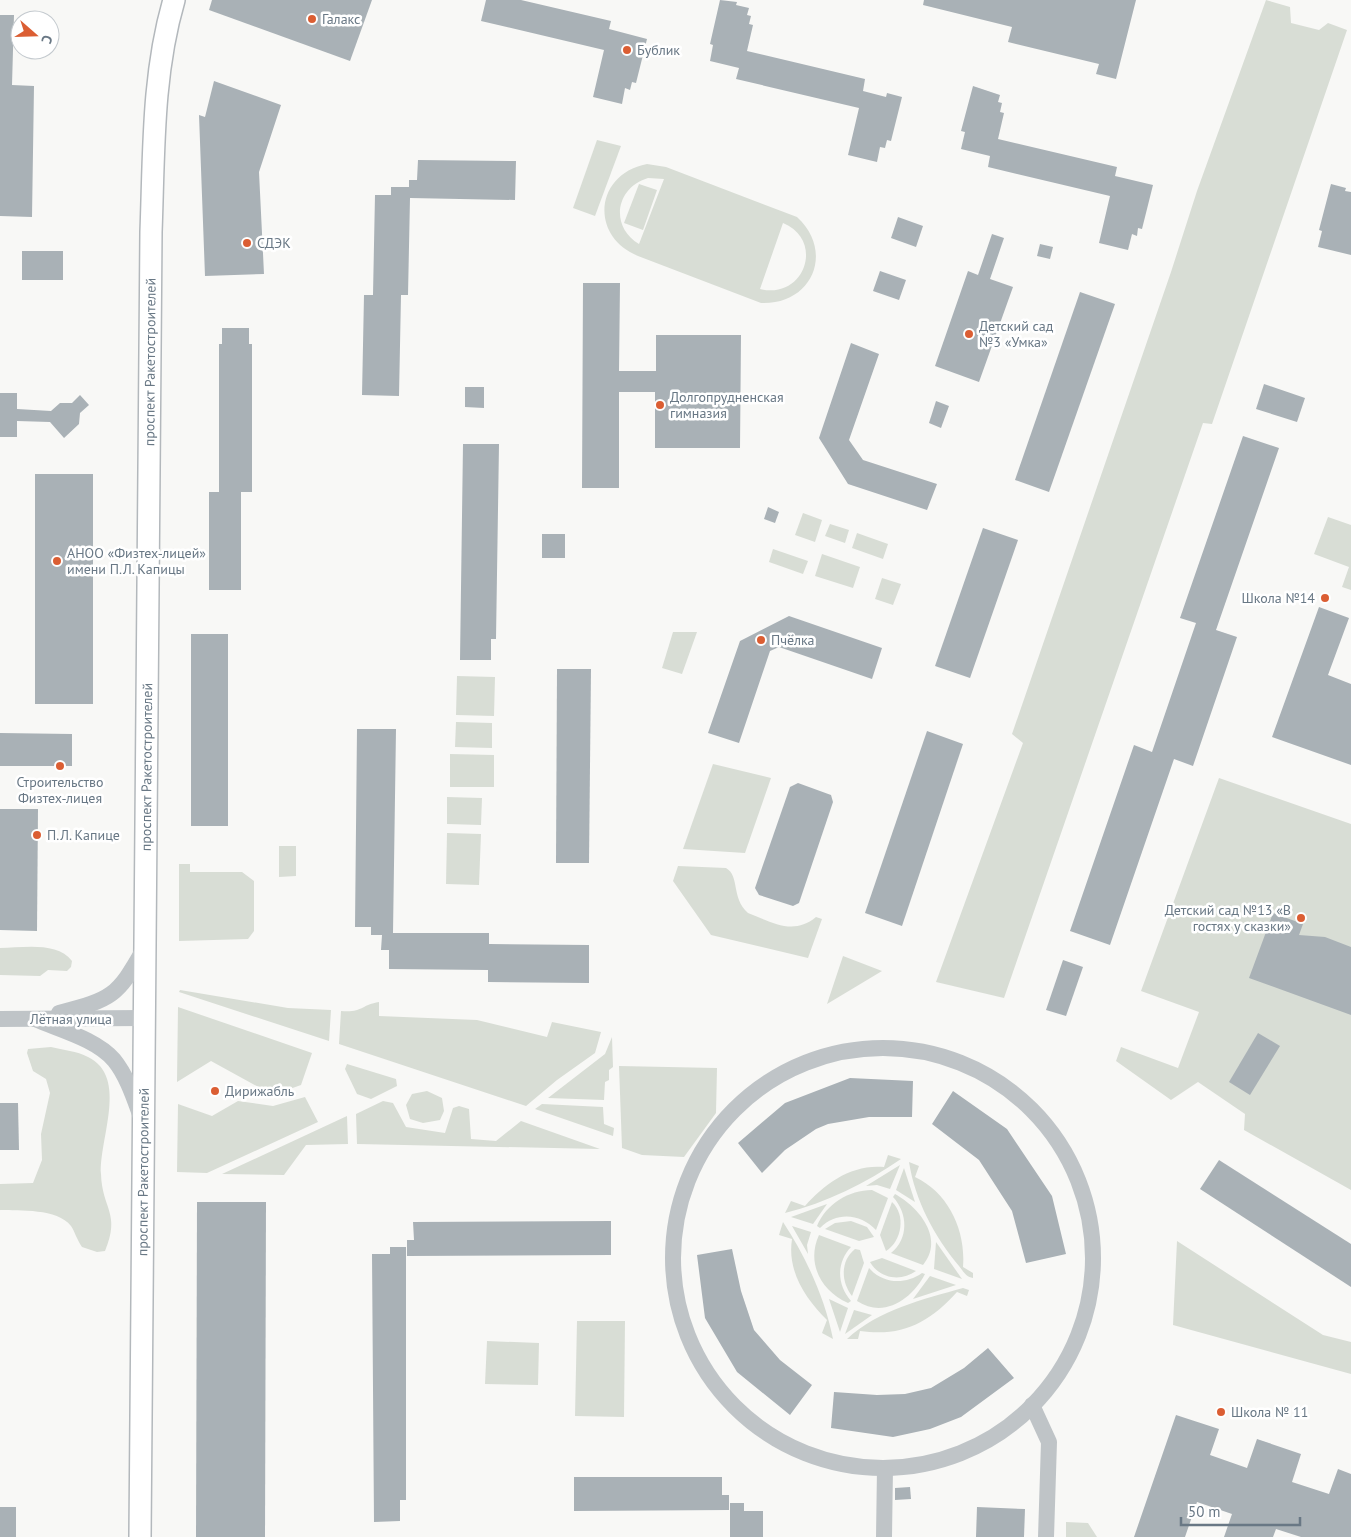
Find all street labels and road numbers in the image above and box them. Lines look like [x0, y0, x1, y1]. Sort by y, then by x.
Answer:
street label: проспект Ракетостроителей [140, 278, 160, 446]
street label: проспект Ракетостроителей [137, 683, 156, 851]
street label: Лётная улица [29, 1010, 112, 1028]
street label: проспект Ракетостроителей [133, 1088, 153, 1256]

